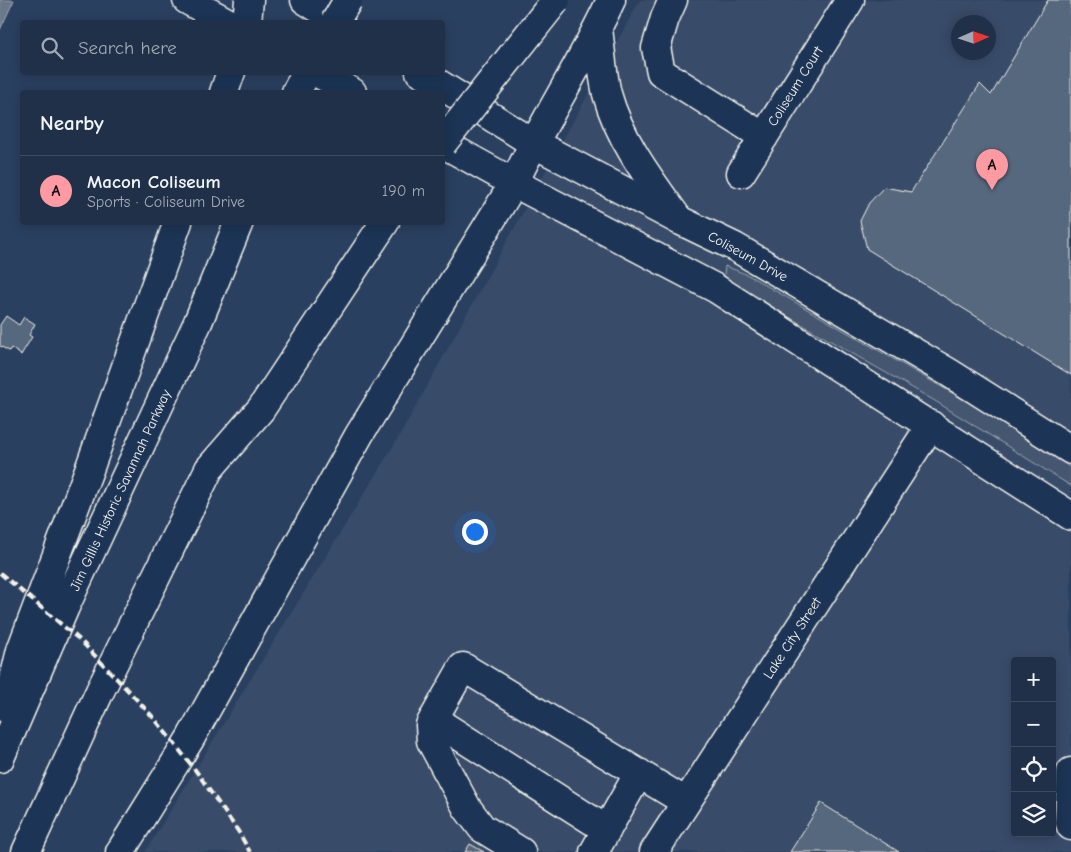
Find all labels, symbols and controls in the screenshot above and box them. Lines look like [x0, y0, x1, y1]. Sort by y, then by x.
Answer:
north arrow [951, 15, 996, 60]
search box [20, 20, 445, 75]
icon: search [38, 34, 66, 62]
text: Search here [78, 37, 177, 59]
street label: Coliseum Court [764, 42, 827, 129]
text: Nearby [40, 111, 104, 135]
pin: A [976, 149, 1008, 190]
text: Macon Coliseum [87, 171, 221, 193]
text: A [52, 182, 60, 200]
text: 190 m [382, 182, 425, 200]
text: Sports · Coliseum Drive [87, 193, 245, 211]
street label: Coliseum Drive [705, 228, 791, 285]
street label: Jim Gillis Historic Savannah Parkway [66, 386, 175, 594]
your location [462, 519, 488, 545]
street label: Lake City Street [760, 593, 826, 682]
map controls [1011, 657, 1056, 837]
button: + [1011, 657, 1056, 702]
button: − [1011, 702, 1056, 747]
button: locate [1011, 747, 1056, 792]
button: layers [1011, 792, 1056, 837]

